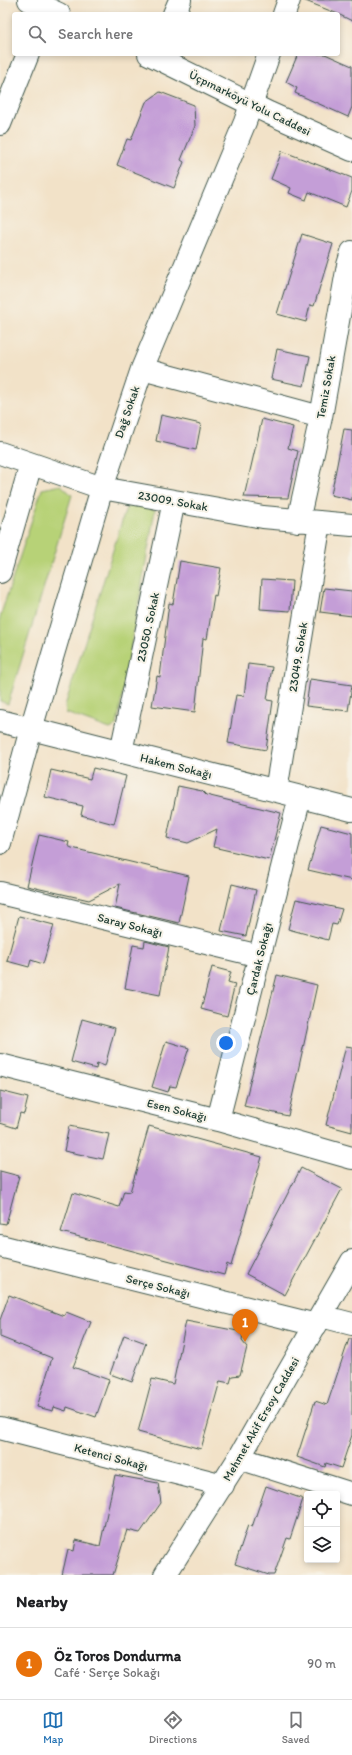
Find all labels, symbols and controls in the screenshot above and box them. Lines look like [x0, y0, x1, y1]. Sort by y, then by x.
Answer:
search box [12, 12, 340, 56]
icon: search [26, 23, 48, 45]
text: Search here [58, 25, 133, 43]
street label: Üçpınarköyü Yolu Caddesi [187, 67, 313, 139]
street label: Temiz Sokak [314, 353, 339, 420]
street label: Dağ Sokak [112, 384, 142, 440]
street label: 23009. Sokak [137, 488, 209, 514]
street label: 23050. Sokak [134, 591, 162, 663]
street label: 23049. Sokak [286, 621, 310, 693]
street label: Hakem Sokağı [139, 750, 213, 782]
street label: Saray Sokağı [96, 910, 164, 940]
street label: Çardak Sokağı [243, 921, 275, 997]
your location [216, 1033, 236, 1053]
street label: Esen Sokağı [146, 1096, 208, 1124]
street label: Serçe Sokağı [124, 1271, 192, 1301]
pin: 1 [232, 1309, 258, 1342]
street label: Mehmet Akif Ersoy Caddesi [220, 1355, 302, 1483]
street label: Ketenci Sokağı [73, 1440, 149, 1474]
map controls [304, 1491, 340, 1563]
button: locate [304, 1491, 340, 1527]
button: layers [304, 1527, 340, 1563]
text: Nearby [16, 1591, 68, 1611]
text: Öz Toros Dondurma [54, 1647, 181, 1665]
text: 1 [26, 1656, 32, 1671]
text: 90 m [307, 1656, 336, 1671]
text: Café · Serçe Sokağı [54, 1665, 160, 1680]
tab: Map [42, 1709, 64, 1746]
tab: Directions [149, 1709, 197, 1746]
tab: Saved [282, 1709, 310, 1746]

